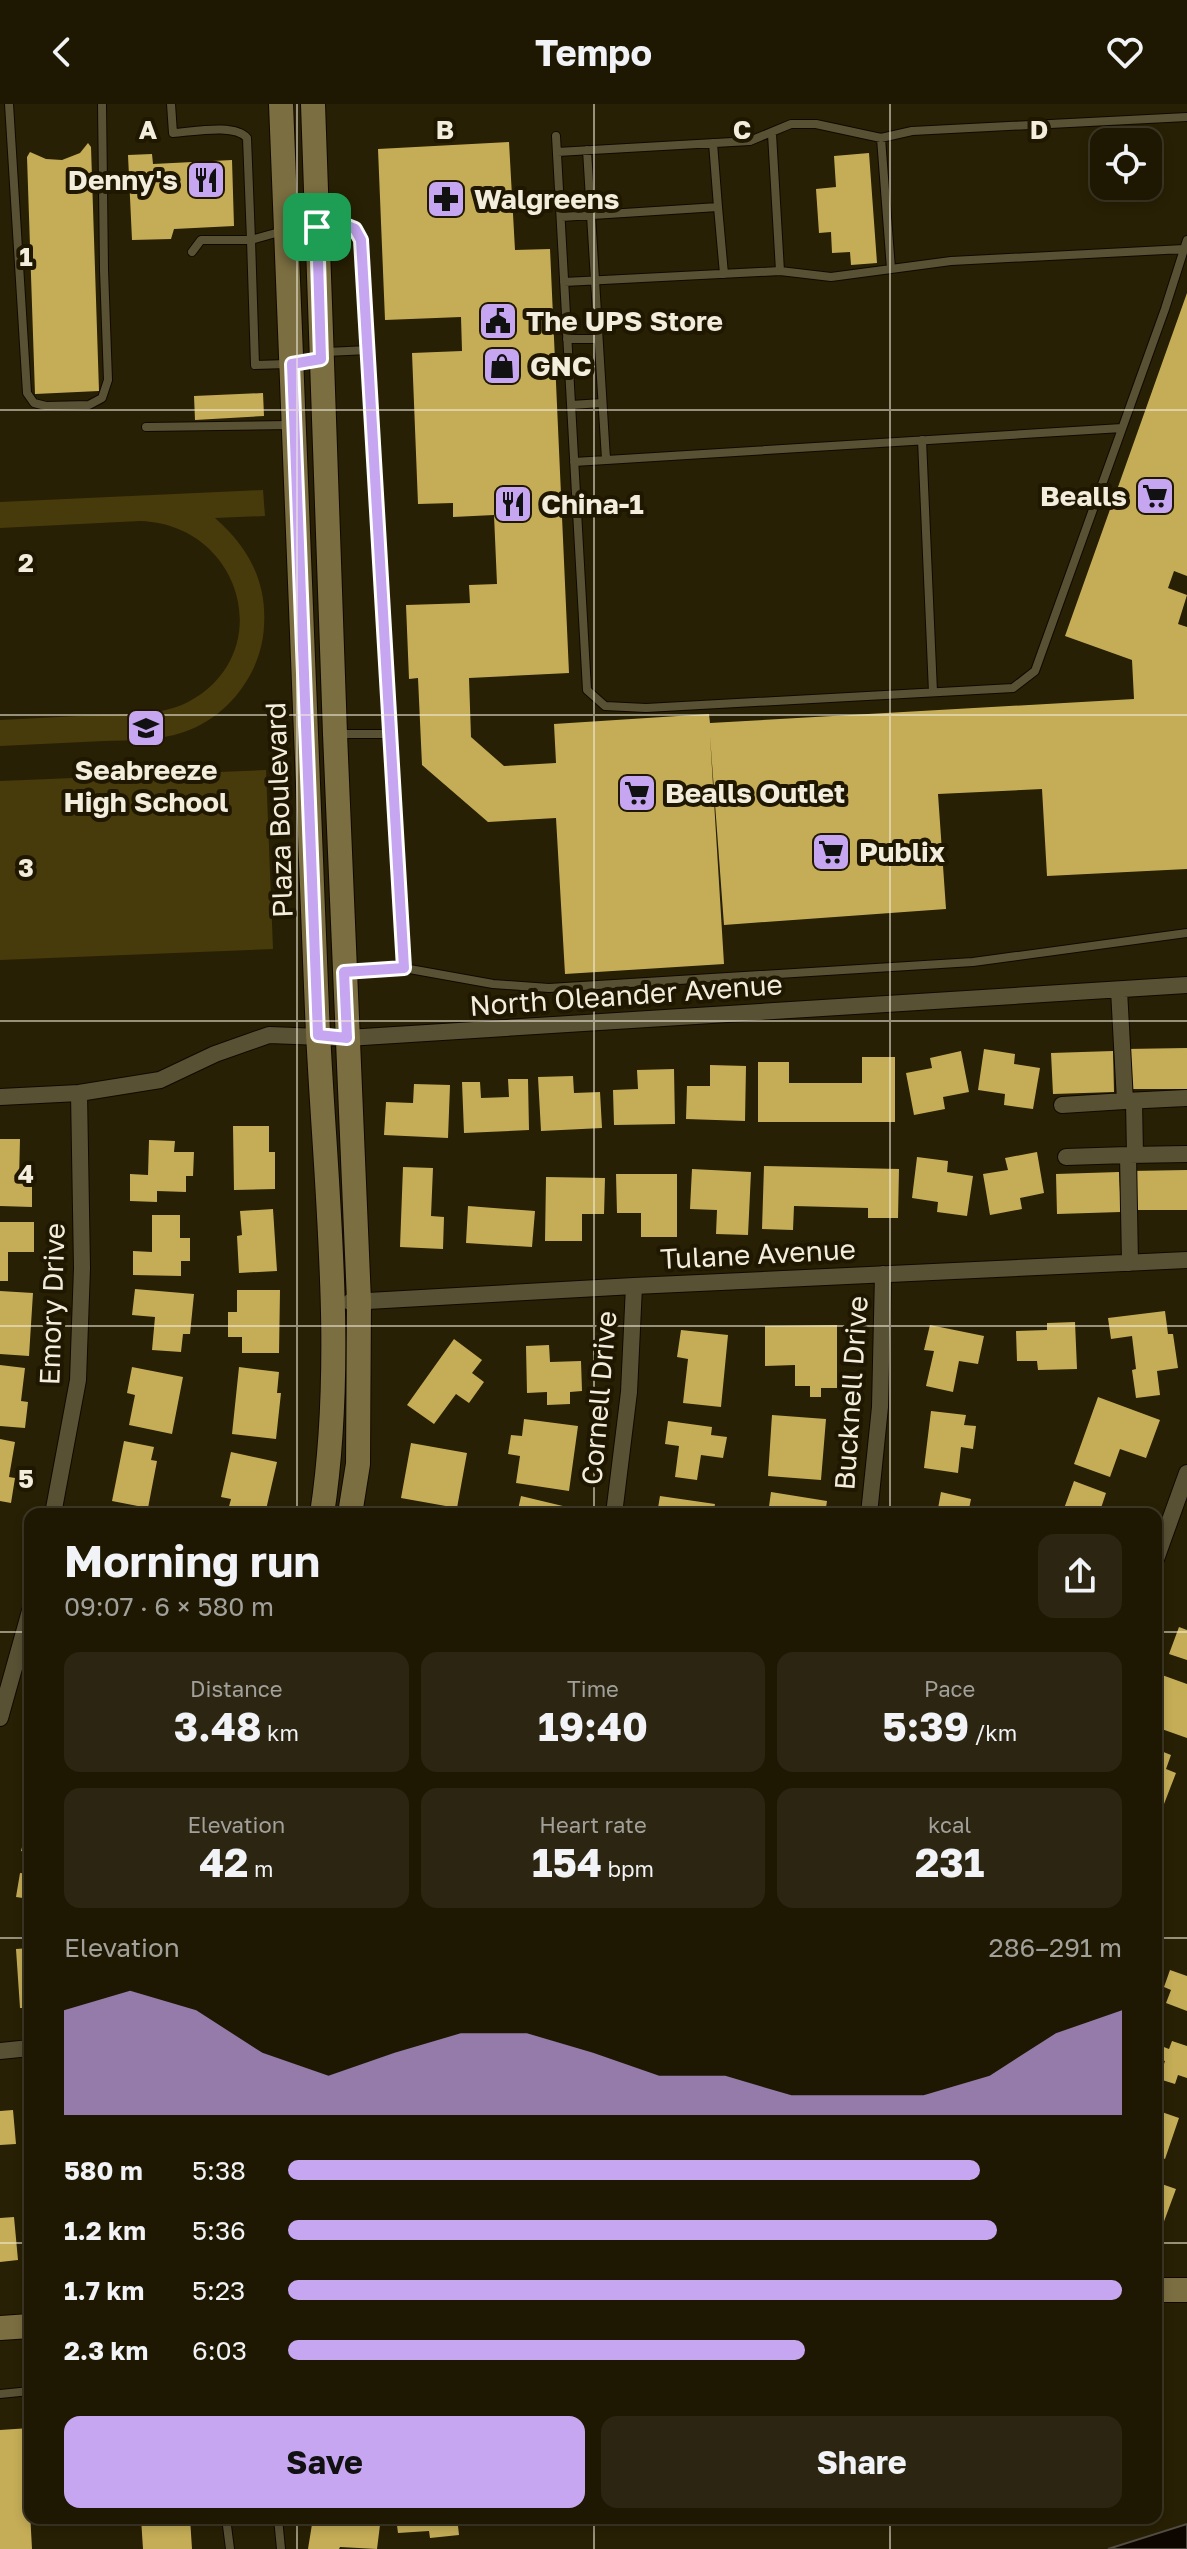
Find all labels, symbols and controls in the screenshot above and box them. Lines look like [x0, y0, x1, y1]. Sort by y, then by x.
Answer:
icon: back [40, 30, 84, 74]
icon: heart [1103, 30, 1147, 74]
text: Tempo [535, 31, 652, 74]
text: A [139, 114, 158, 145]
text: B [436, 114, 454, 145]
text: C [733, 114, 751, 145]
text: D [1030, 114, 1048, 145]
map controls [1090, 128, 1162, 200]
button: locate [1090, 128, 1162, 200]
restaurant icon: Denny's [185, 159, 227, 201]
place label: Denny's [68, 163, 178, 196]
pharmacy icon: Walgreens [425, 178, 467, 220]
place label: Walgreens [474, 182, 619, 215]
pin [283, 193, 351, 261]
icon: arrive [295, 205, 339, 249]
text: 1 [19, 241, 33, 272]
public building icon: The UPS Store [477, 300, 519, 342]
place label: The UPS Store [526, 304, 723, 337]
shop icon: GNC [481, 345, 523, 387]
place label: GNC [530, 349, 592, 382]
supermarket icon: Bealls [1134, 475, 1176, 517]
place label: Bealls [1040, 479, 1127, 512]
restaurant icon: China-1 [492, 483, 534, 525]
place label: China-1 [541, 487, 644, 520]
text: 2 [18, 547, 34, 578]
street label: Plaza Boulevard [258, 702, 299, 918]
school or university icon: Seabreeze High School [125, 707, 167, 749]
place label: Seabreeze High School [64, 753, 228, 818]
supermarket icon: Bealls Outlet [616, 772, 658, 814]
place label: Bealls Outlet [665, 776, 845, 809]
supermarket icon: Publix [810, 831, 852, 873]
place label: Publix [859, 835, 945, 868]
text: 3 [18, 852, 34, 883]
street label: North Oleander Avenue [468, 967, 784, 1022]
text: 4 [18, 1158, 34, 1189]
street label: Emory Drive [32, 1222, 71, 1386]
street label: Tulane Avenue [659, 1232, 857, 1275]
street label: Bucknell Drive [827, 1295, 874, 1491]
street label: Cornell Drive [574, 1310, 623, 1486]
text: 5 [18, 1463, 34, 1494]
text: Morning run [64, 1534, 320, 1587]
button: share [1038, 1534, 1122, 1618]
text: 09:07 · 6 × 580 m [64, 1591, 274, 1622]
text: Distance [190, 1675, 283, 1702]
text: Time [567, 1675, 619, 1702]
text: Pace [924, 1675, 975, 1702]
text: 3.48 [174, 1702, 262, 1750]
text: 19:40 [538, 1702, 648, 1750]
text: 5:39 [882, 1702, 969, 1750]
text: km [262, 1719, 299, 1746]
text: /km [969, 1719, 1017, 1746]
text: Elevation [187, 1811, 285, 1838]
text: Heart rate [539, 1811, 647, 1838]
text: kcal [928, 1811, 971, 1838]
text: 42 [199, 1838, 249, 1886]
text: 154 [532, 1838, 602, 1886]
text: 231 [915, 1838, 984, 1886]
text: m [249, 1855, 274, 1882]
text: bpm [602, 1855, 654, 1882]
text: Elevation [64, 1932, 180, 1963]
text: 286–291 m [989, 1932, 1122, 1963]
text: 580 m [64, 2155, 143, 2186]
text: 5:38 [192, 2155, 246, 2186]
text: 1.2 km [64, 2215, 146, 2246]
text: 5:36 [192, 2215, 246, 2246]
text: 1.7 km [64, 2275, 144, 2306]
text: 5:23 [192, 2275, 245, 2306]
text: 2.3 km [64, 2335, 148, 2366]
text: 6:03 [192, 2335, 247, 2366]
button: Save [64, 2416, 585, 2508]
button: Share [601, 2416, 1122, 2508]

